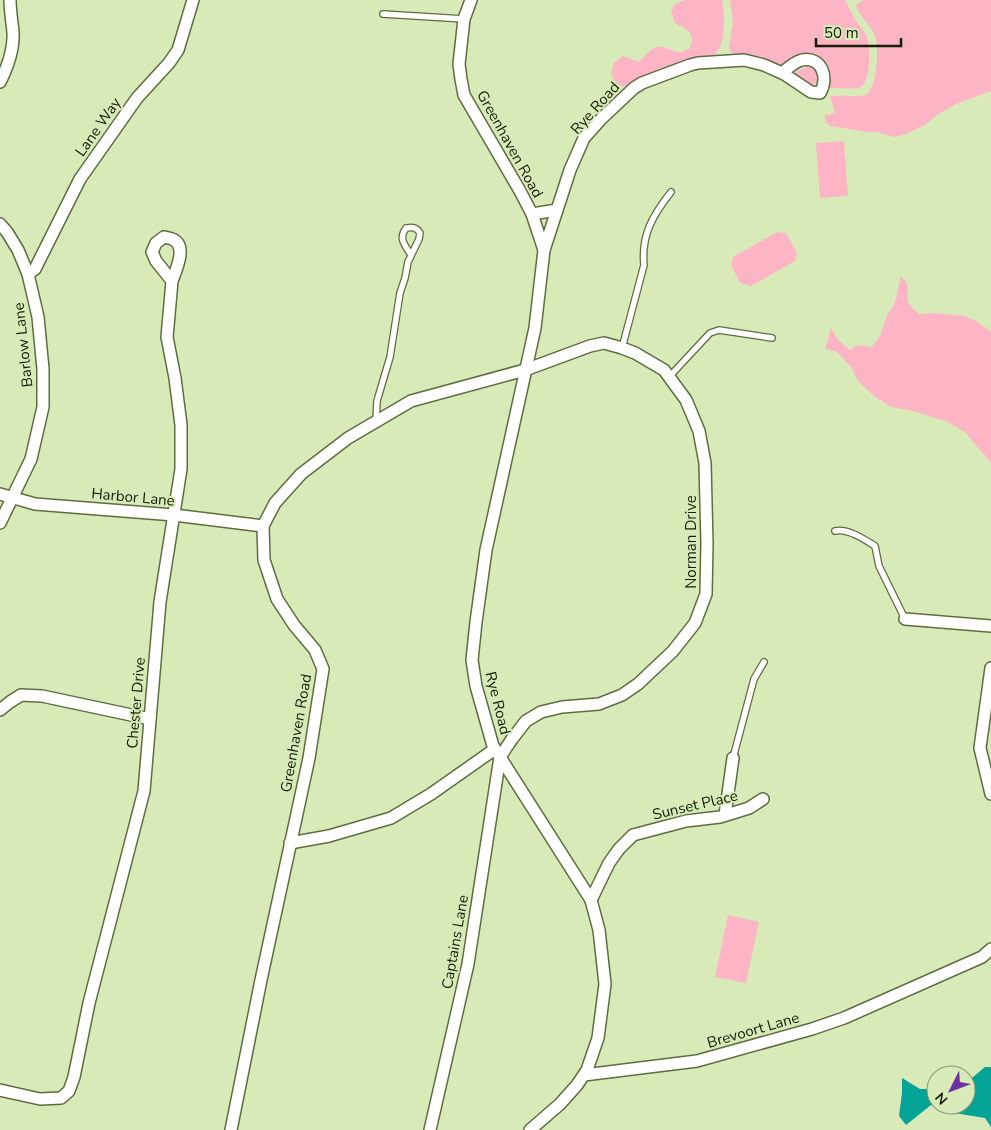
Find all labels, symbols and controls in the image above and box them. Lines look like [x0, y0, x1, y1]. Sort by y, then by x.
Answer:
scale bar [816, 15, 901, 47]
text: 50 m [824, 23, 859, 43]
street label: Rye Road [566, 77, 624, 139]
street label: Greenhaven Road [472, 87, 548, 201]
street label: Lane Way [70, 93, 126, 160]
street label: Barlow Lane [9, 302, 37, 388]
street label: Harbor Lane [90, 483, 176, 511]
street label: Norman Drive [681, 495, 701, 589]
street label: Chester Drive [122, 656, 150, 750]
street label: Rye Road [481, 669, 515, 737]
street label: Greenhaven Road [276, 672, 316, 794]
street label: Sunset Place [650, 785, 740, 825]
street label: Captains Lane [437, 893, 473, 991]
street label: Brevoort Lane [705, 1007, 801, 1053]
north arrow [926, 1065, 976, 1115]
text: N [931, 1088, 952, 1109]

